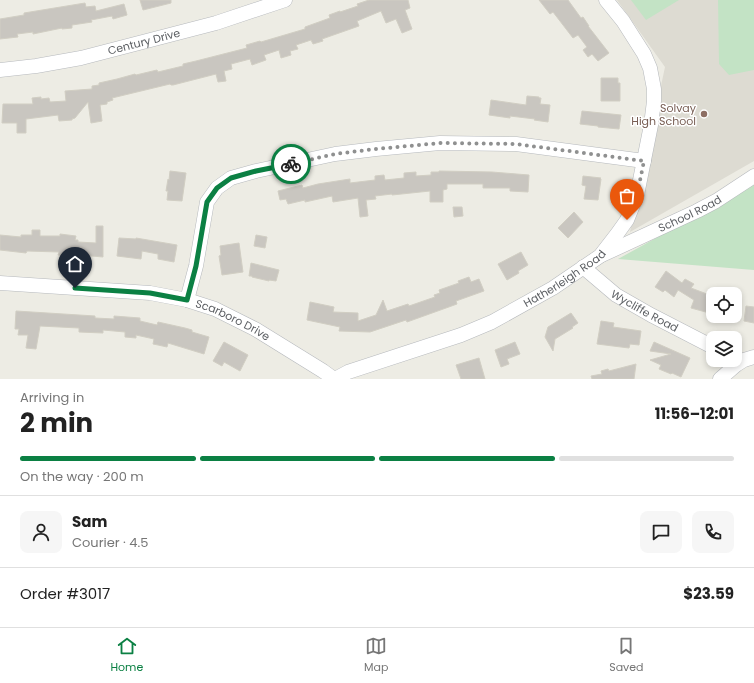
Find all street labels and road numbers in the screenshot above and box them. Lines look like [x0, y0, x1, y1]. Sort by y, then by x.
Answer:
street label: Century Drive [106, 25, 182, 59]
street label: School Road [656, 192, 725, 236]
street label: Hatherleigh Road [520, 247, 610, 311]
street label: Wycliffe Road [608, 286, 681, 336]
street label: Scarboro Drive [194, 295, 273, 344]

